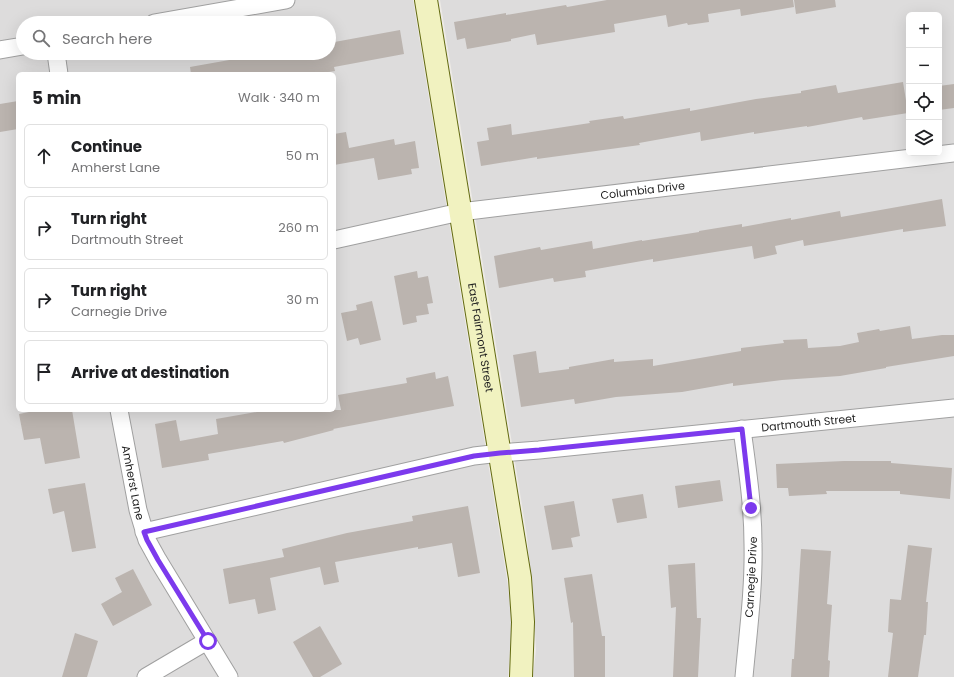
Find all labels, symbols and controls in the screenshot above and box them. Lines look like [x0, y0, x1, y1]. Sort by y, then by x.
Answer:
map controls [906, 12, 942, 156]
button: + [906, 12, 942, 48]
search box [16, 16, 336, 60]
icon: search [30, 27, 52, 49]
text: Search here [62, 28, 152, 49]
button: − [906, 48, 942, 84]
button: locate [906, 84, 942, 120]
text: 5 min [32, 86, 81, 110]
text: Walk · 340 m [238, 88, 320, 107]
button: layers [906, 120, 942, 156]
text: Continue [71, 136, 142, 157]
icon: ahead [33, 145, 55, 167]
text: 50 m [286, 146, 319, 165]
text: Amherst Lane [71, 158, 160, 177]
street label: Columbia Drive [600, 177, 686, 203]
text: Turn right [71, 208, 147, 229]
icon: right [33, 217, 55, 239]
text: 260 m [278, 218, 319, 237]
text: Dartmouth Street [71, 230, 183, 249]
text: Turn right [71, 280, 147, 301]
street label: East Fairmont Street [464, 282, 498, 393]
icon: right [33, 289, 55, 311]
text: 30 m [286, 290, 319, 309]
text: Carnegie Drive [71, 302, 167, 321]
icon: arrive [33, 361, 55, 383]
text: Arrive at destination [71, 362, 229, 383]
street label: Dartmouth Street [761, 410, 857, 435]
street label: Amherst Lane [118, 444, 149, 522]
route end [742, 499, 760, 517]
street label: Carnegie Drive [741, 536, 761, 618]
route start [199, 632, 217, 650]

